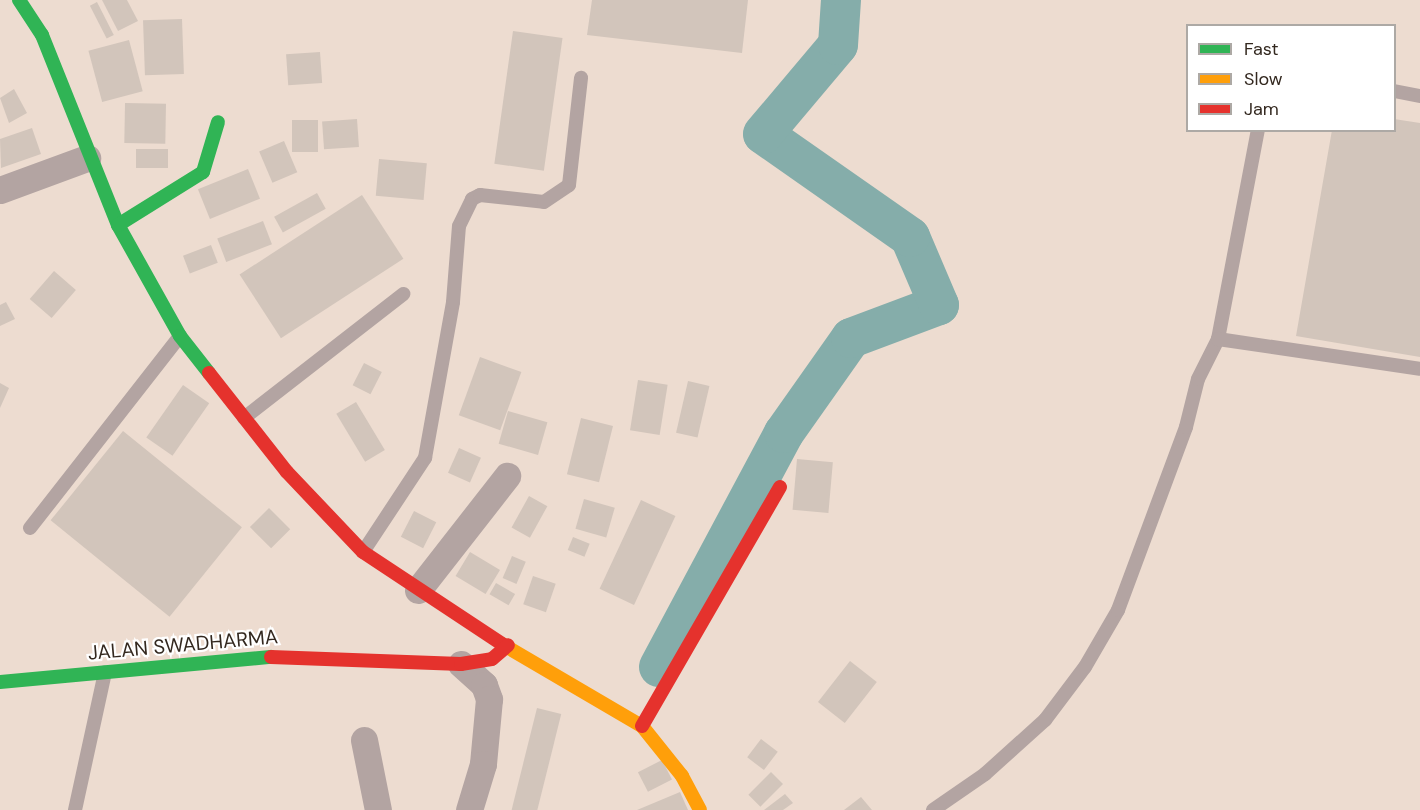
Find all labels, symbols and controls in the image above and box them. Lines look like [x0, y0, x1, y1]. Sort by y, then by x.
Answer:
legend [1186, 24, 1396, 132]
text: Fast [1244, 37, 1279, 61]
text: Slow [1244, 67, 1283, 91]
text: Jam [1244, 97, 1279, 121]
street label: JALAN SWADHARMA [87, 625, 279, 665]

